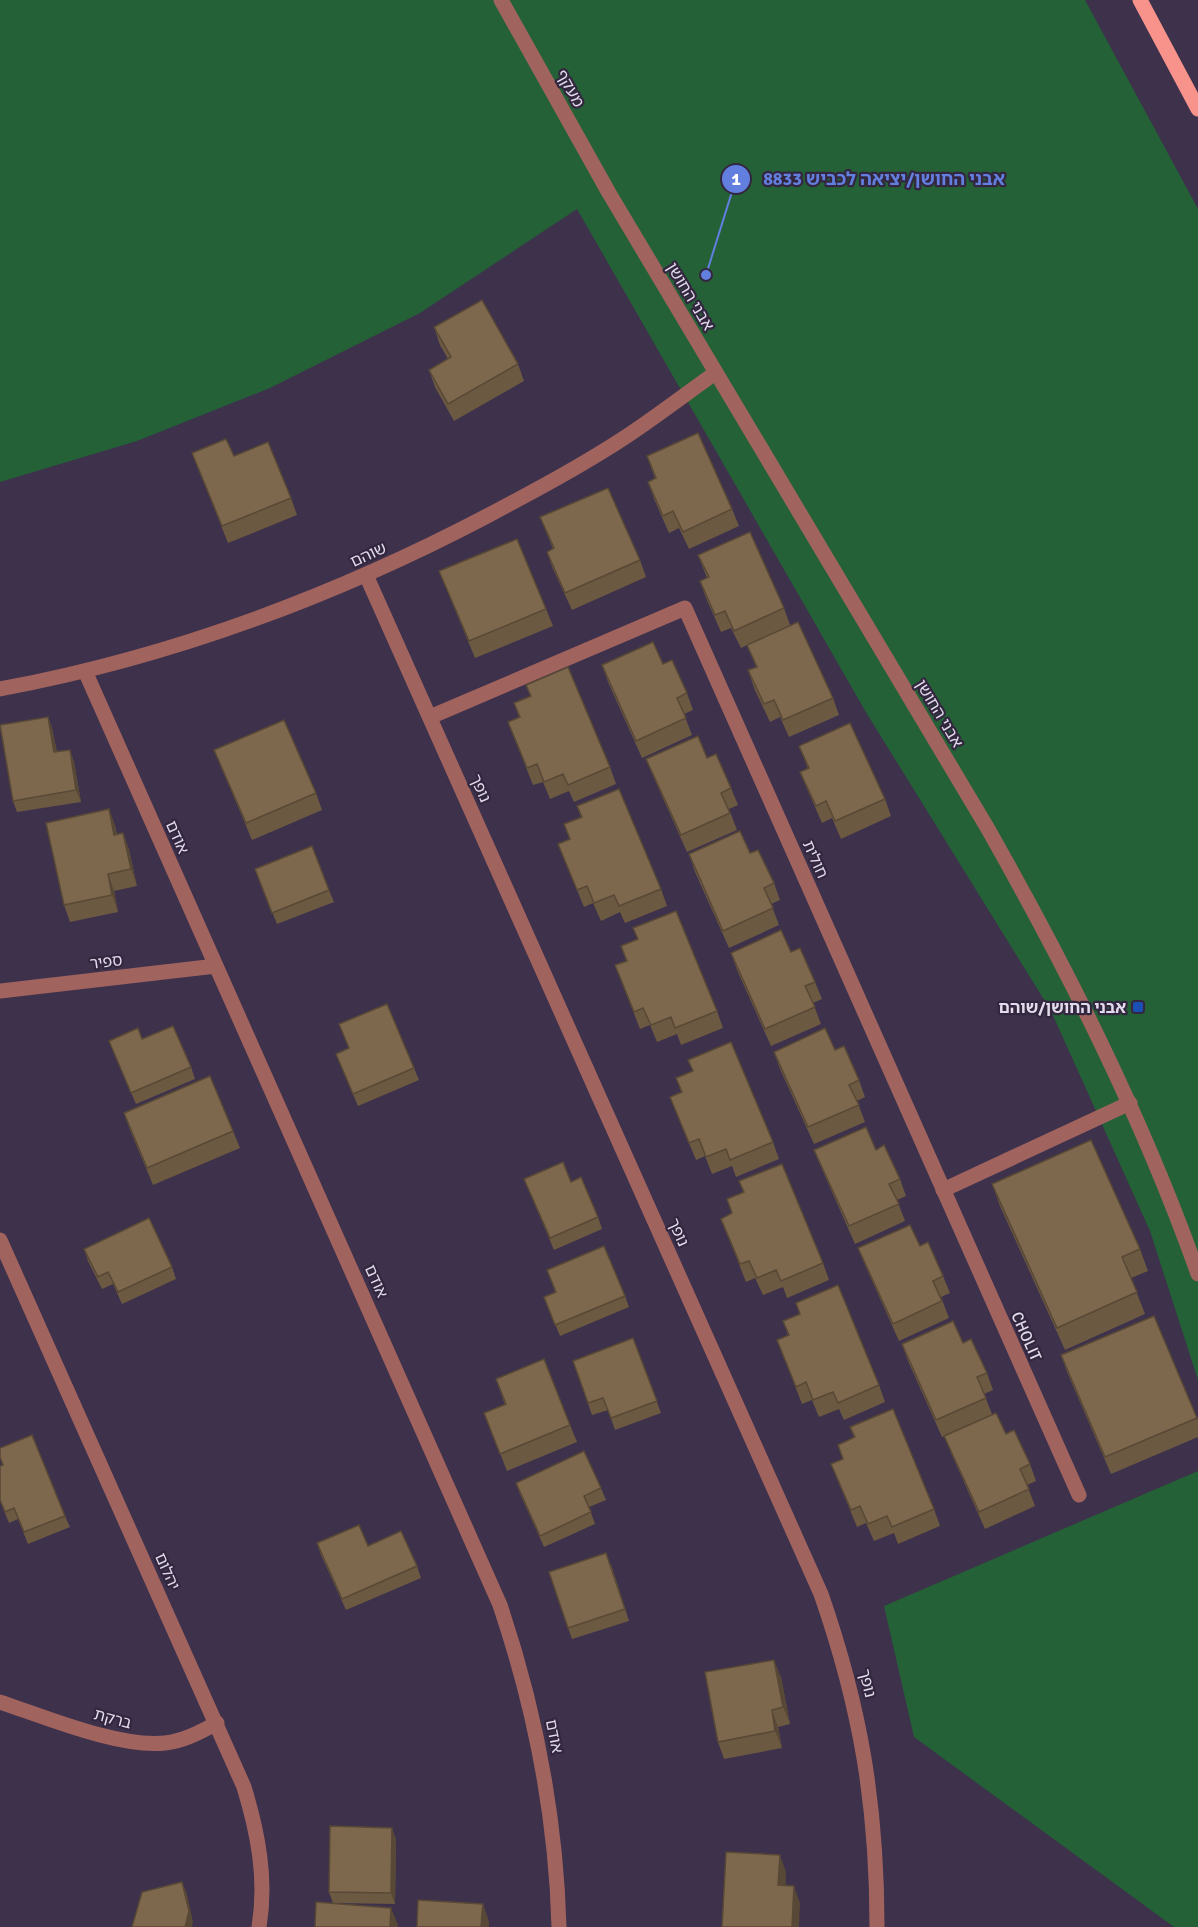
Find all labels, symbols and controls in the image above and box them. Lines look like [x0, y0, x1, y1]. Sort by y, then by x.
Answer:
street label: מעקף [552, 66, 589, 111]
callout: אבני החושן/יציאה לכביש 8833 [721, 161, 1017, 197]
text: 1 [731, 168, 741, 190]
text: אבני החושן/יציאה לכביש 8833 [763, 168, 1005, 190]
street label: אבני החושן [662, 259, 718, 334]
street label: שוהם [347, 538, 390, 572]
street label: אבני החושן [911, 676, 967, 751]
street label: נופך [465, 771, 495, 806]
street label: אודם [161, 818, 193, 857]
street label: חולית [798, 837, 832, 881]
street label: ספיר [89, 950, 123, 974]
place label: אבני החושן/שוהם [998, 998, 1126, 1018]
marker: אבני החושן/שוהם [1131, 1000, 1145, 1014]
street label: נופך [663, 1215, 693, 1250]
street label: אודם [360, 1262, 392, 1301]
street label: CHOLIT [1006, 1309, 1046, 1364]
street label: יהלום [150, 1550, 184, 1593]
street label: נופך [854, 1667, 880, 1700]
street label: ברקת [92, 1704, 134, 1734]
street label: אודם [541, 1718, 567, 1755]

